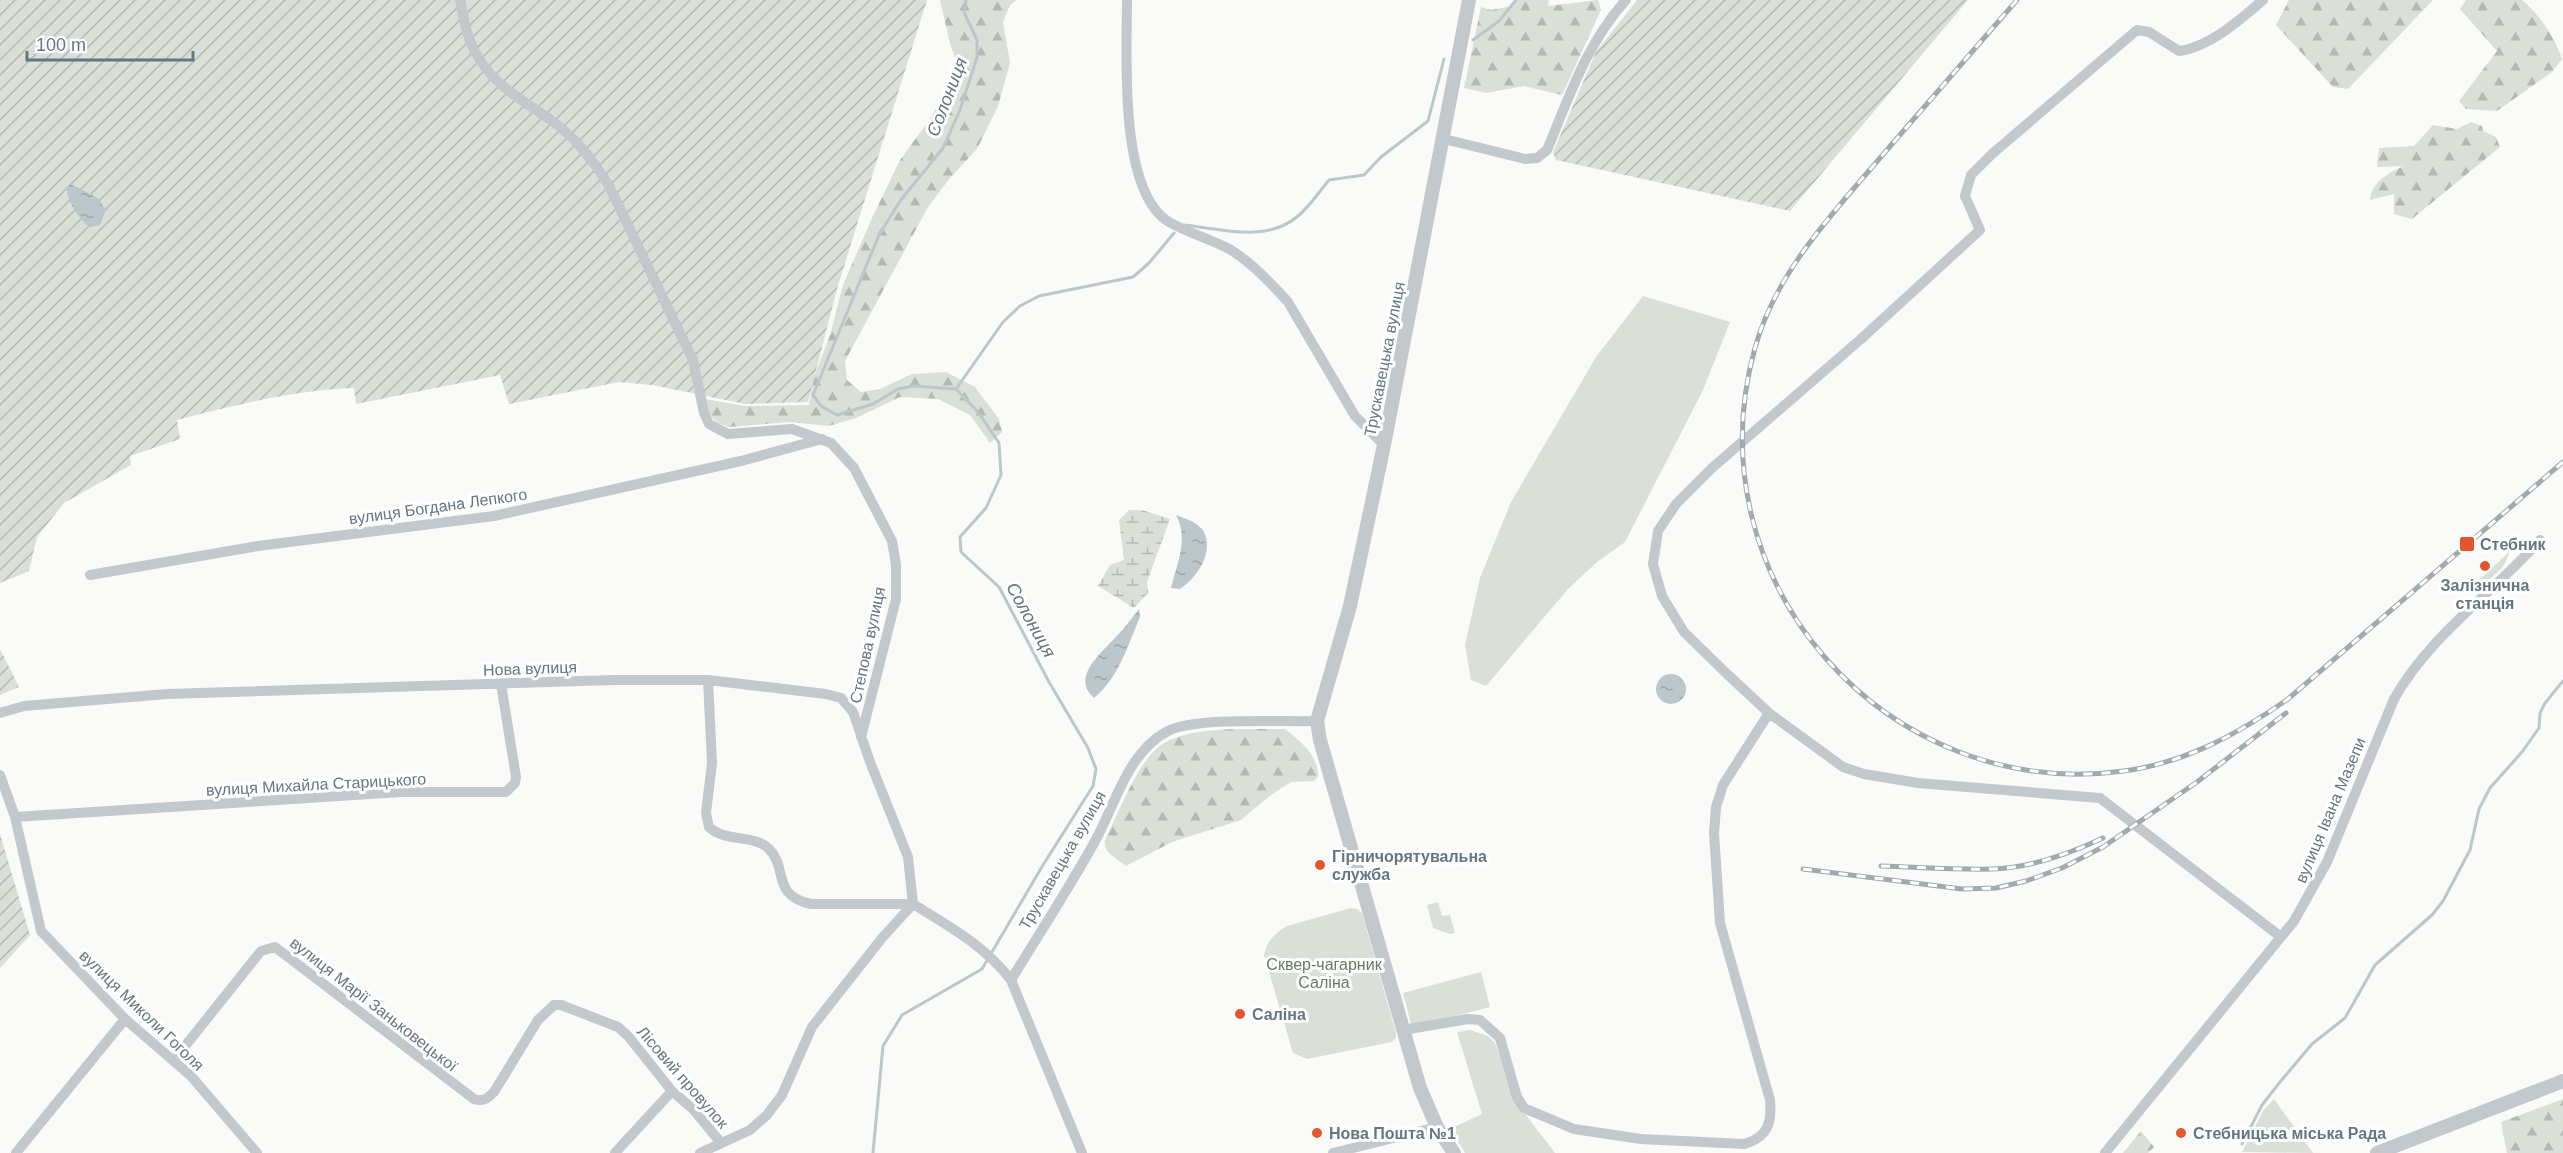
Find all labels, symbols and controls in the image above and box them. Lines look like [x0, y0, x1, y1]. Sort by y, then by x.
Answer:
scale bar [27, 24, 194, 62]
text: 100 m [36, 35, 86, 55]
water label: Солониця [923, 55, 971, 139]
street label: Трускавецька вулиця [1361, 280, 1408, 438]
street label: вулиця Богдана Лепкого [348, 486, 528, 527]
marker: Стебник [2458, 535, 2476, 553]
place label: Стебник [2480, 536, 2546, 553]
marker: Залізнична станція [2478, 559, 2492, 573]
place label: Залізнична станція [2441, 577, 2530, 612]
water label: Солониця [1002, 579, 1060, 661]
street label: Степова вулиця [847, 585, 888, 705]
street label: Нова вулиця [483, 658, 577, 679]
street label: вулиця Івана Мазепи [2292, 735, 2369, 885]
street label: вулиця Михайла Старицького [206, 770, 427, 799]
street label: Трускавецька вулиця [1016, 788, 1109, 932]
place label: Гірничорятувальна служба [1332, 848, 1487, 883]
marker: Гірничорятувальна служба [1313, 858, 1327, 872]
street label: вулиця Марії Заньковецької [287, 934, 461, 1075]
street label: вулиця Миколи Гоголя [76, 947, 207, 1074]
park label: Сквер-чагарник Саліна [1266, 956, 1383, 991]
place label: Саліна [1252, 1006, 1306, 1023]
marker: Саліна [1233, 1007, 1247, 1021]
street label: Лісовий провулок [634, 1023, 732, 1133]
place label: Нова Пошта №1 [1329, 1125, 1456, 1142]
place label: Стебницька міська Рада [2193, 1125, 2386, 1142]
marker: Нова Пошта №1 [1310, 1126, 1324, 1140]
marker: Стебницька міська Рада [2174, 1126, 2188, 1140]

